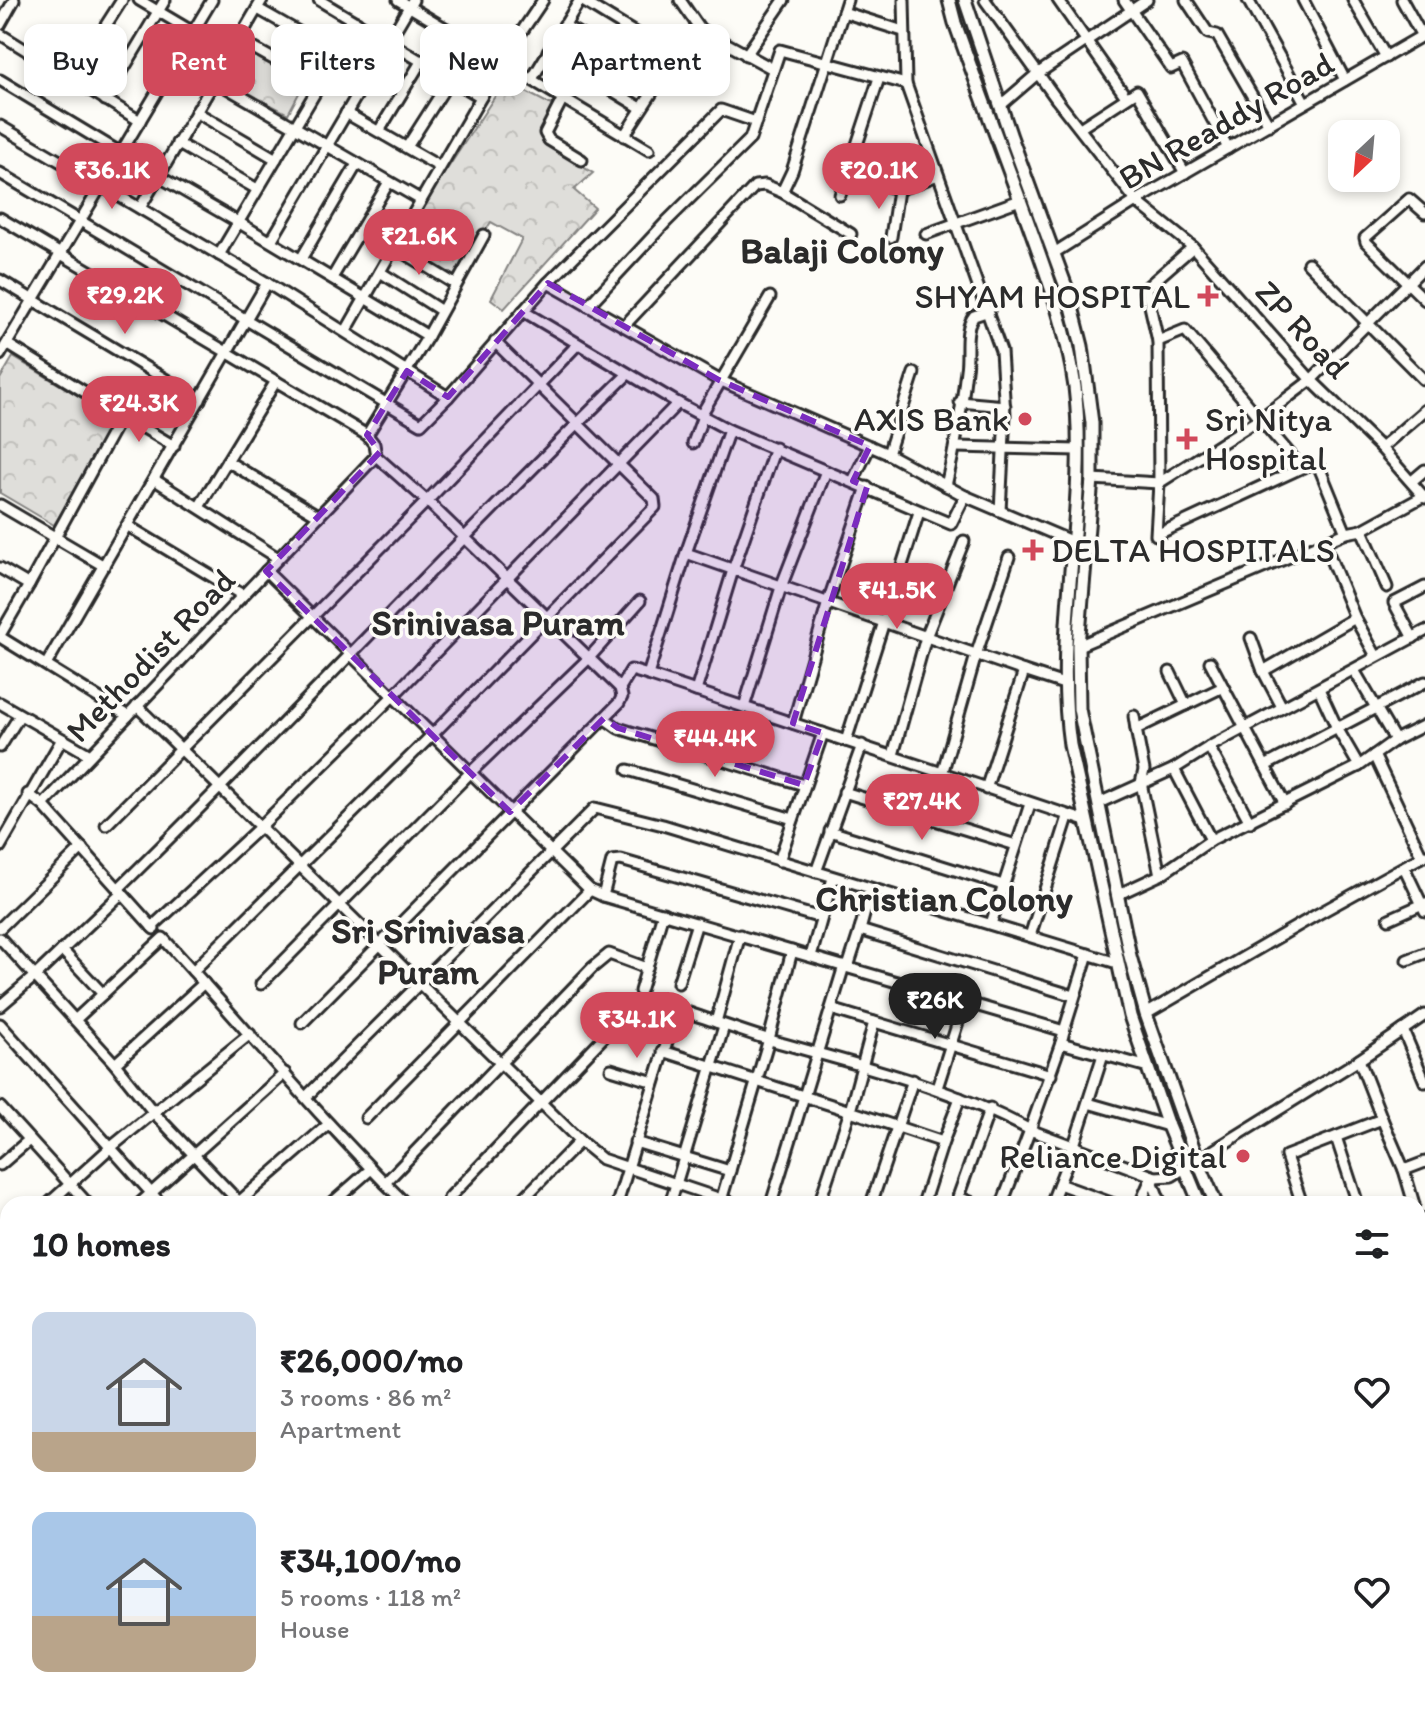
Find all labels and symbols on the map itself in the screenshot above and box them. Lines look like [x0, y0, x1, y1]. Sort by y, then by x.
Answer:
street label: BN Readdy Road [1111, 42, 1341, 199]
north arrow [1328, 120, 1400, 192]
pin: ₹36.1K [47, 143, 177, 211]
pin: ₹20.1K [814, 143, 944, 211]
pin: ₹21.6K [354, 209, 484, 277]
district label: Balaji Colony [740, 229, 944, 272]
pin: ₹29.2K [60, 268, 190, 336]
street label: ZP Road [1247, 271, 1359, 387]
place label: SHYAM HOSPITAL [915, 276, 1190, 317]
marker: SHYAM HOSPITAL [1197, 285, 1219, 307]
pin: ₹24.3K [74, 376, 204, 444]
place label: AXIS Bank [854, 399, 1009, 440]
place label: Sri Nitya Hospital [1205, 399, 1332, 479]
marker: AXIS Bank [1016, 410, 1034, 428]
marker: Sri Nitya Hospital [1176, 428, 1198, 450]
place label: DELTA HOSPITALS [1051, 530, 1335, 571]
marker: DELTA HOSPITALS [1022, 539, 1044, 561]
street label: Methodist Road [57, 559, 244, 751]
pin: ₹41.5K [832, 563, 962, 631]
district label: Srinivasa Puram [371, 601, 625, 644]
pin: ₹44.4K [650, 711, 780, 779]
pin: ₹27.4K [857, 774, 987, 842]
district label: Christian Colony [815, 877, 1073, 920]
district label: Sri Srinivasa Puram [331, 909, 525, 993]
pin: ₹26K [888, 973, 982, 1041]
pin: ₹34.1K [572, 992, 702, 1060]
place label: Reliance Digital [999, 1136, 1227, 1177]
marker: Reliance Digital [1234, 1147, 1252, 1165]

